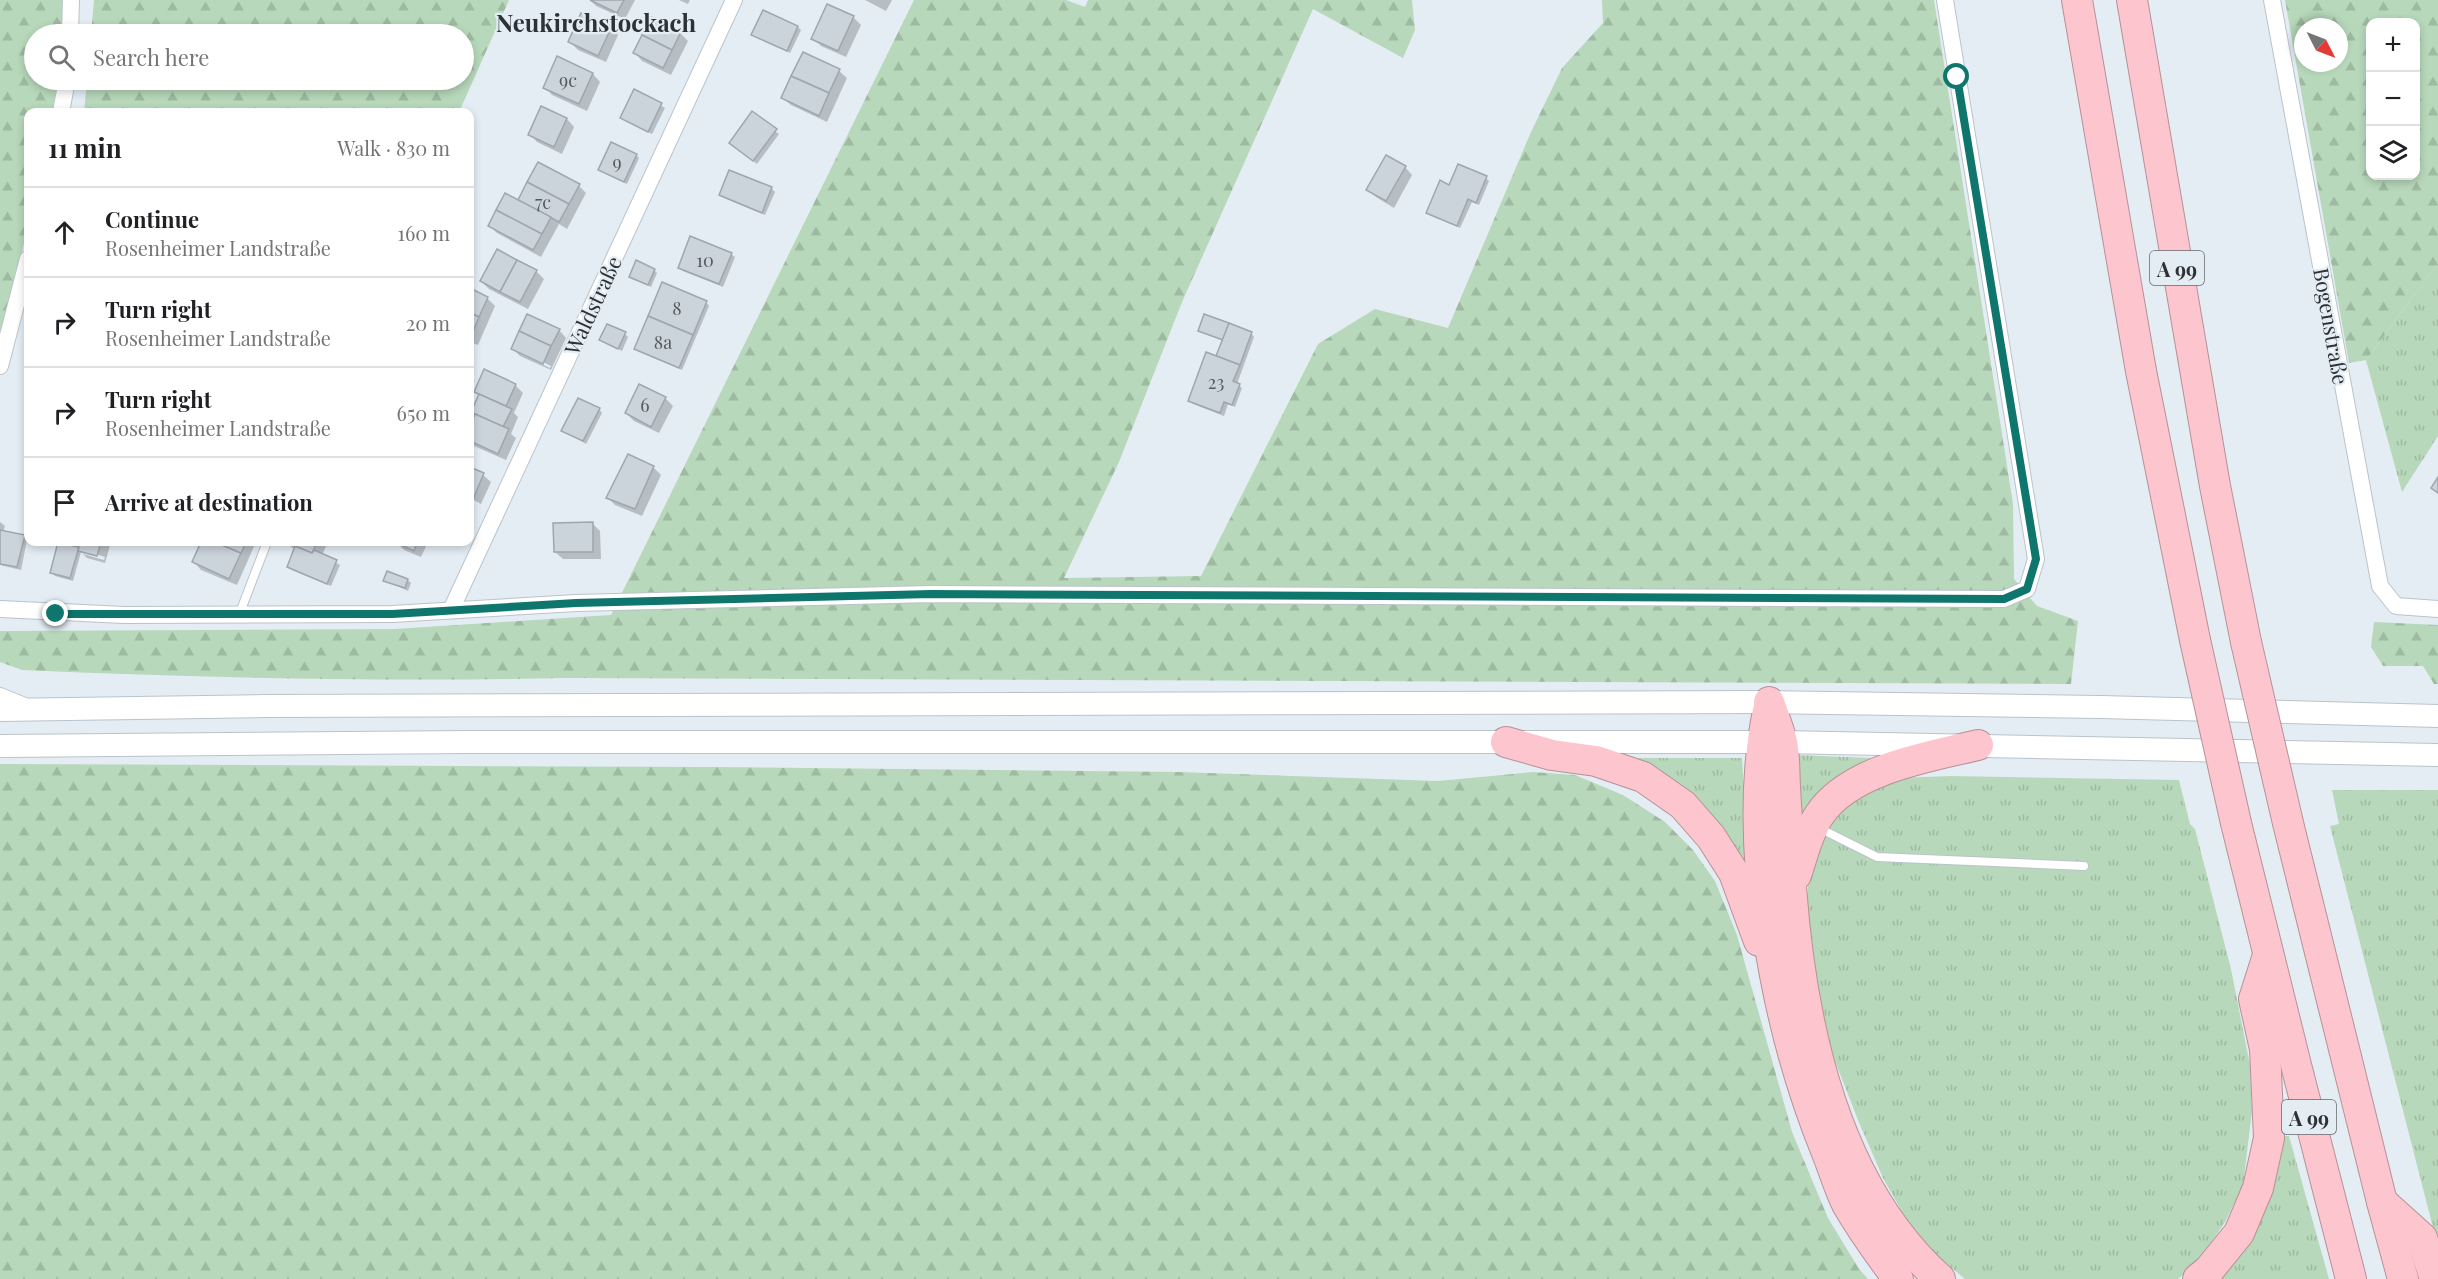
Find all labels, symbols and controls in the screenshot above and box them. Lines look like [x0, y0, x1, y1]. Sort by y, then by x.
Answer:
district label: Neukirchstockach [496, 6, 697, 38]
north arrow [2294, 18, 2348, 72]
map controls [2366, 18, 2420, 180]
button: + [2366, 18, 2420, 72]
search box [24, 24, 474, 90]
icon: search [45, 41, 78, 74]
text: Search here [93, 42, 209, 72]
route start [1943, 63, 1969, 89]
house number: 9c [559, 68, 577, 92]
button: − [2366, 72, 2420, 126]
button: layers [2366, 126, 2420, 180]
text: 11 min [48, 130, 122, 165]
text: Walk · 830 m [337, 134, 450, 161]
house number: 9 [612, 150, 622, 174]
house number: 7c [535, 190, 551, 214]
text: Continue [105, 204, 199, 234]
icon: ahead [48, 216, 81, 249]
text: 160 m [398, 219, 450, 246]
text: Rosenheimer Landstraße [105, 234, 331, 261]
house number: 10 [696, 248, 714, 272]
street label: Waldstraße [557, 251, 627, 360]
road number: A 99 [2150, 251, 2204, 285]
street label: Bogenstraße [2308, 265, 2356, 387]
text: Turn right [105, 294, 211, 324]
house number: 8 [672, 296, 682, 320]
icon: right [48, 306, 81, 339]
text: 20 m [406, 309, 450, 336]
text: Rosenheimer Landstraße [105, 324, 331, 351]
house number: 8a [654, 330, 672, 354]
house number: 23 [1208, 370, 1224, 394]
text: Turn right [105, 384, 211, 414]
house number: 6 [640, 393, 650, 417]
icon: right [48, 396, 81, 429]
text: 650 m [397, 399, 450, 426]
text: Rosenheimer Landstraße [105, 414, 331, 441]
icon: arrive [48, 486, 81, 519]
text: Arrive at destination [105, 487, 313, 517]
route end [42, 600, 68, 626]
road number: A 99 [2282, 1100, 2336, 1134]

